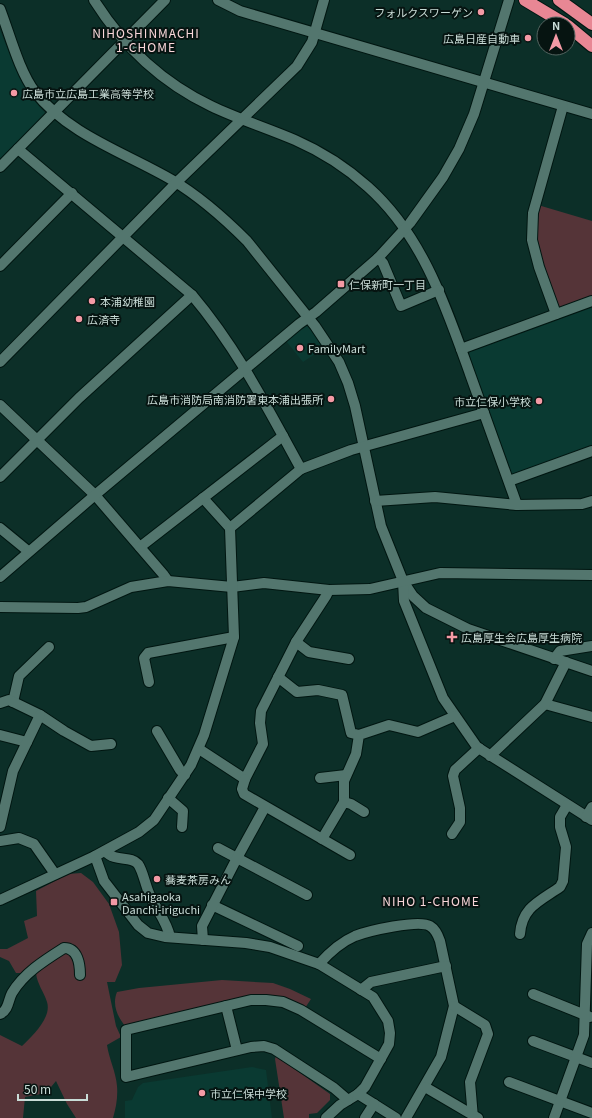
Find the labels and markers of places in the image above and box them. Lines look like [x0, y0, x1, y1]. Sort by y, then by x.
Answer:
place label: フォルクスワーゲン [374, 4, 473, 20]
marker: フォルクスワーゲン [476, 7, 486, 17]
place label: 広島日産自動車 [443, 30, 520, 46]
marker: 広島日産自動車 [523, 33, 533, 43]
place label: 広島市立広島工業高等学校 [22, 85, 154, 101]
marker: 広島市立広島工業高等学校 [9, 88, 19, 98]
place label: 仁保新町一丁目 [349, 276, 426, 292]
marker: 仁保新町一丁目 [336, 279, 346, 289]
place label: 本浦幼稚園 [100, 293, 155, 309]
marker: 本浦幼稚園 [87, 296, 97, 306]
place label: 広済寺 [87, 311, 120, 327]
marker: 広済寺 [74, 314, 84, 324]
place label: FamilyMart [308, 340, 365, 356]
marker: FamilyMart [295, 343, 305, 353]
place label: 広島市消防局南消防署東本浦出張所 [147, 391, 324, 407]
place label: 市立仁保小学校 [454, 393, 531, 409]
marker: 広島市消防局南消防署東本浦出張所 [326, 394, 336, 404]
marker: 市立仁保小学校 [534, 396, 544, 406]
place label: 広島厚生会広島厚生病院 [461, 629, 582, 645]
marker: 広島厚生会広島厚生病院 [446, 631, 458, 643]
place label: 蕎麦茶房みん [165, 871, 231, 887]
marker: 蕎麦茶房みん [152, 874, 162, 884]
place label: Asahigaoka Danchi-iriguchi [122, 888, 200, 917]
marker: Asahigaoka Danchi-iriguchi [109, 897, 119, 907]
place label: 市立仁保中学校 [210, 1085, 287, 1101]
marker: 市立仁保中学校 [197, 1088, 207, 1098]

